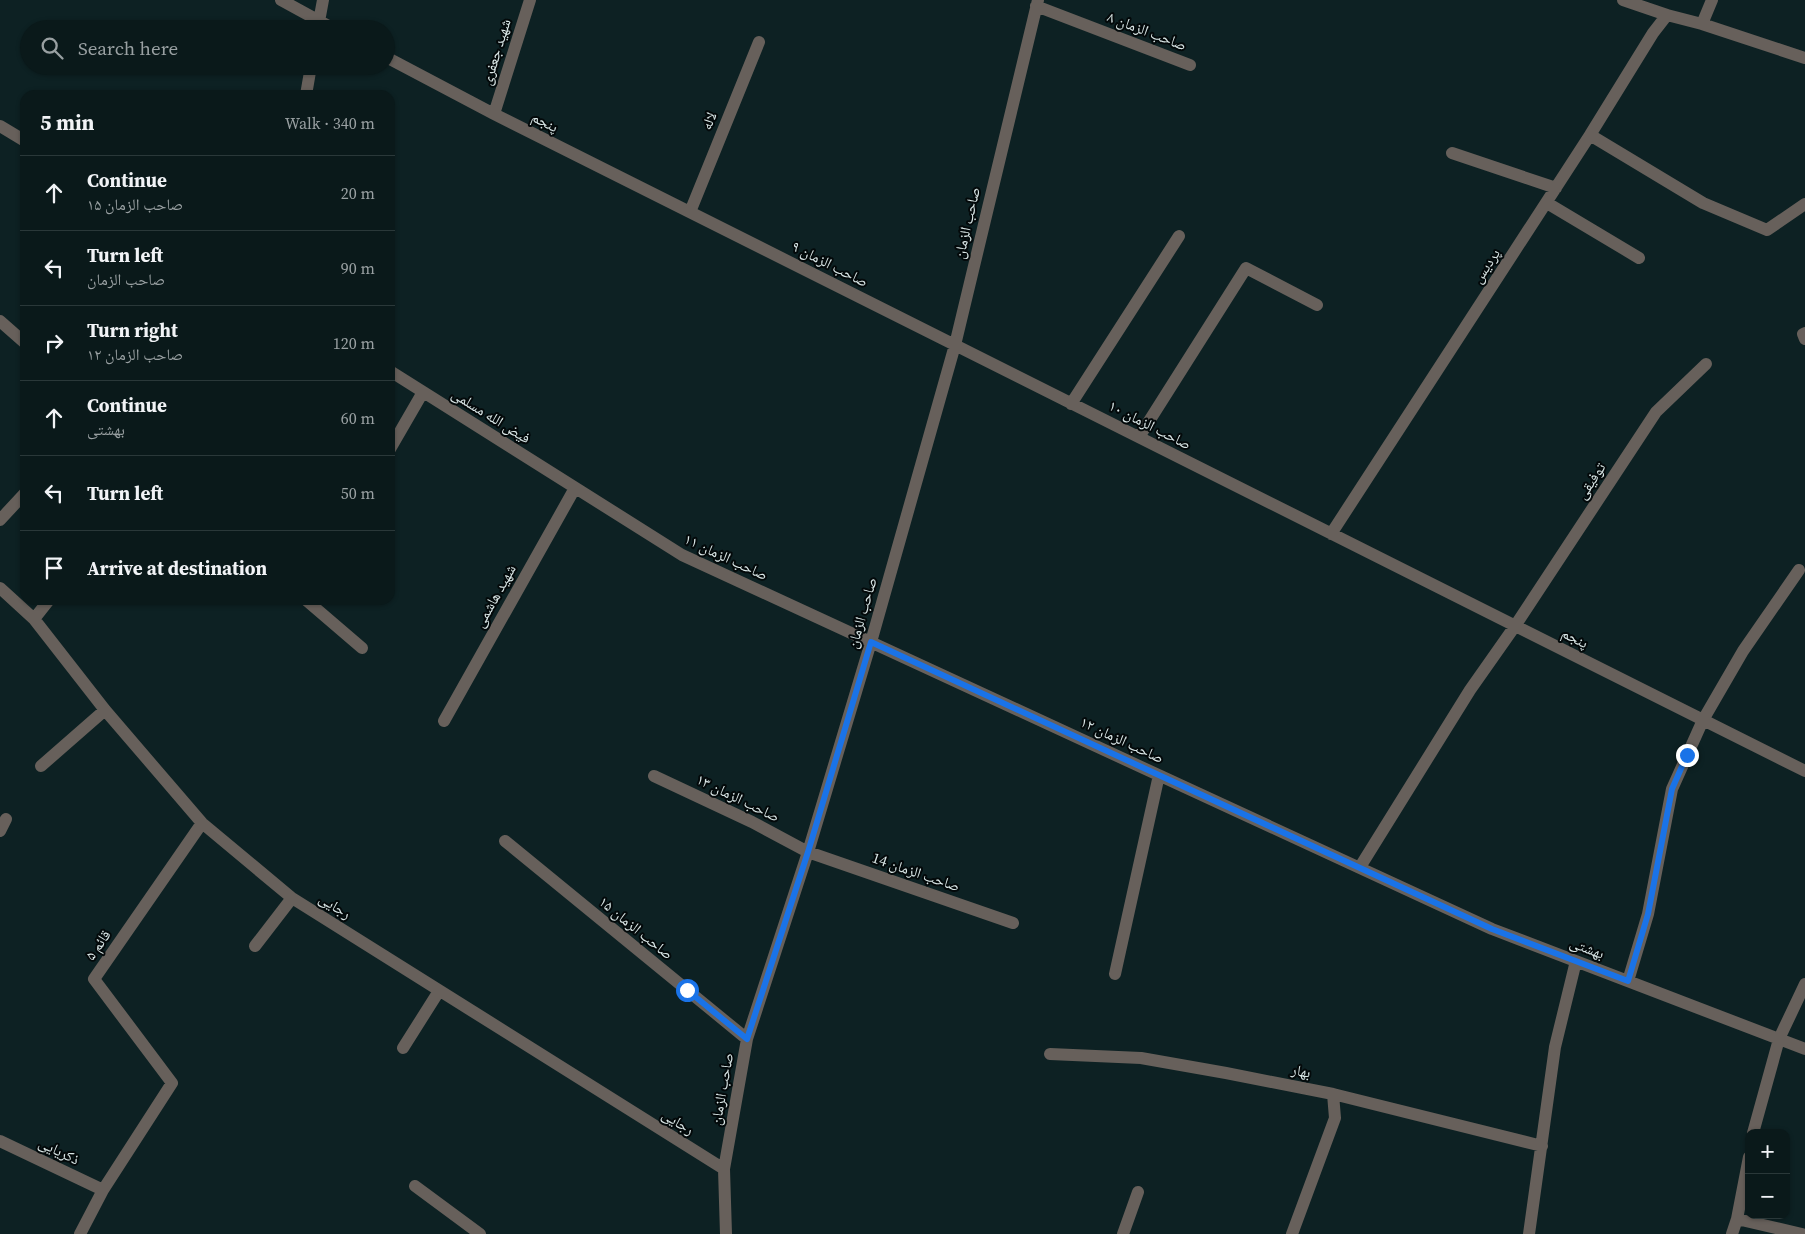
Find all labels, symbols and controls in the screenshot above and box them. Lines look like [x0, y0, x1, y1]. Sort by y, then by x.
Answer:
street label: صاحب الزمان ۸ [1105, 6, 1190, 55]
street label: شهید جعفری [475, 16, 516, 88]
search box [20, 20, 395, 75]
icon: search [38, 34, 66, 62]
text: Search here [78, 35, 178, 61]
street label: پنجم [528, 106, 562, 137]
text: 5 min [40, 108, 95, 137]
street label: لاله [695, 109, 722, 133]
text: Walk · 340 m [285, 112, 375, 134]
text: Continue [87, 167, 167, 193]
icon: ahead [40, 179, 68, 207]
text: 20 m [341, 182, 375, 204]
street label: صاحب الزمان [948, 185, 985, 261]
text: صاحب الزمان ۱۵ [87, 193, 183, 215]
street label: صاحب الزمان ۹ [788, 235, 872, 292]
text: Turn left [87, 242, 163, 268]
street label: پردیس [1466, 244, 1505, 287]
icon: left [40, 254, 68, 282]
text: 90 m [341, 257, 375, 279]
text: صاحب الزمان [87, 268, 165, 290]
text: Turn right [87, 317, 178, 343]
icon: right [40, 329, 68, 357]
text: 120 m [333, 332, 375, 354]
text: صاحب الزمان ۱۲ [87, 343, 183, 365]
street label: فیض الله مسلمی [448, 383, 535, 448]
text: Continue [87, 392, 167, 418]
street label: صاحب الزمان ۱۰ [1105, 395, 1195, 454]
icon: ahead [40, 404, 68, 432]
text: 60 m [341, 407, 375, 429]
text: بهشتی [87, 418, 125, 440]
street label: توفیقی [1571, 458, 1611, 503]
icon: left [40, 479, 68, 507]
text: Turn left [87, 480, 163, 506]
text: 50 m [341, 482, 375, 504]
street label: صاحب الزمان ۱۱ [681, 528, 771, 585]
icon: arrive [40, 554, 68, 582]
text: Arrive at destination [87, 555, 267, 581]
street label: شهید هاشمی [469, 560, 521, 631]
street label: صاحب الزمان [841, 575, 882, 651]
street label: پنجم [1558, 622, 1592, 653]
street label: صاحب الزمان ۱۲ [1077, 711, 1167, 768]
route end [1676, 744, 1699, 767]
street label: صاحب الزمان ۱۳ [693, 768, 783, 827]
street label: صاحب الزمان 14 [869, 847, 963, 896]
street label: رجایی [315, 888, 356, 924]
street label: صاحب الزمان ۱۵ [595, 891, 678, 964]
street label: قائم ۵ [80, 925, 115, 964]
street label: بهشتی [1567, 931, 1608, 964]
route start [676, 979, 699, 1002]
street label: صاحب الزمان [705, 1051, 738, 1127]
street label: بهار [1289, 1058, 1313, 1083]
street label: رجایی [658, 1104, 699, 1140]
map controls [1745, 1129, 1790, 1219]
button: + [1745, 1129, 1790, 1174]
street label: ذکریایی [35, 1132, 83, 1169]
button: − [1745, 1174, 1790, 1219]

